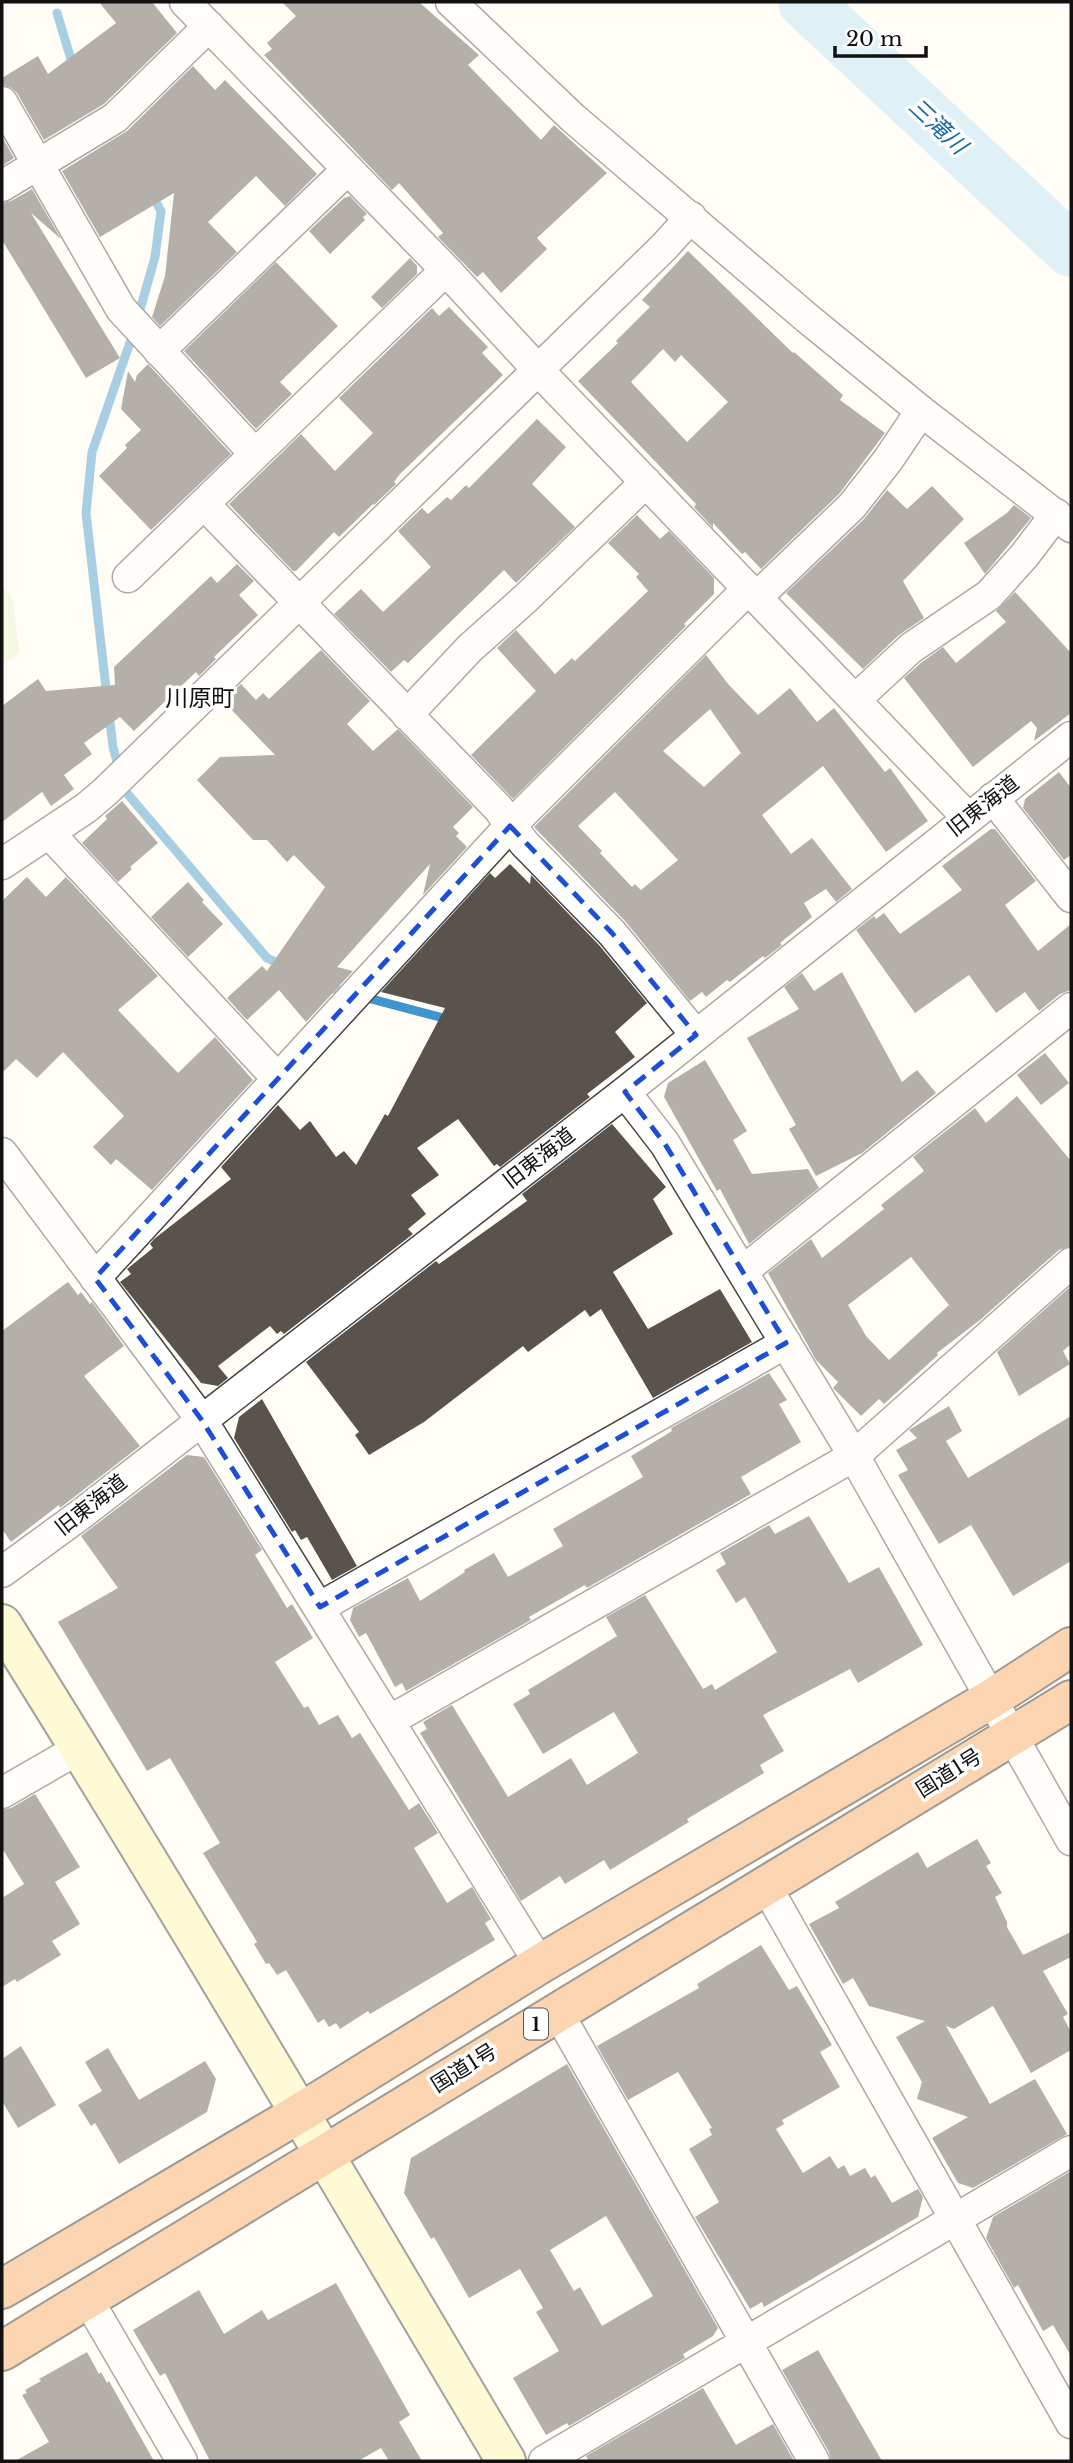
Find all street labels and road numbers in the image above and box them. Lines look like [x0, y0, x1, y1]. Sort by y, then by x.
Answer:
street label: 旧東海道 [942, 770, 1024, 842]
street label: 旧東海道 [498, 1122, 580, 1194]
street label: 旧東海道 [50, 1469, 132, 1541]
street label: 国道1号 [911, 1743, 987, 1803]
road number: 1 [524, 2008, 548, 2040]
street label: 国道1号 [426, 2038, 502, 2098]

